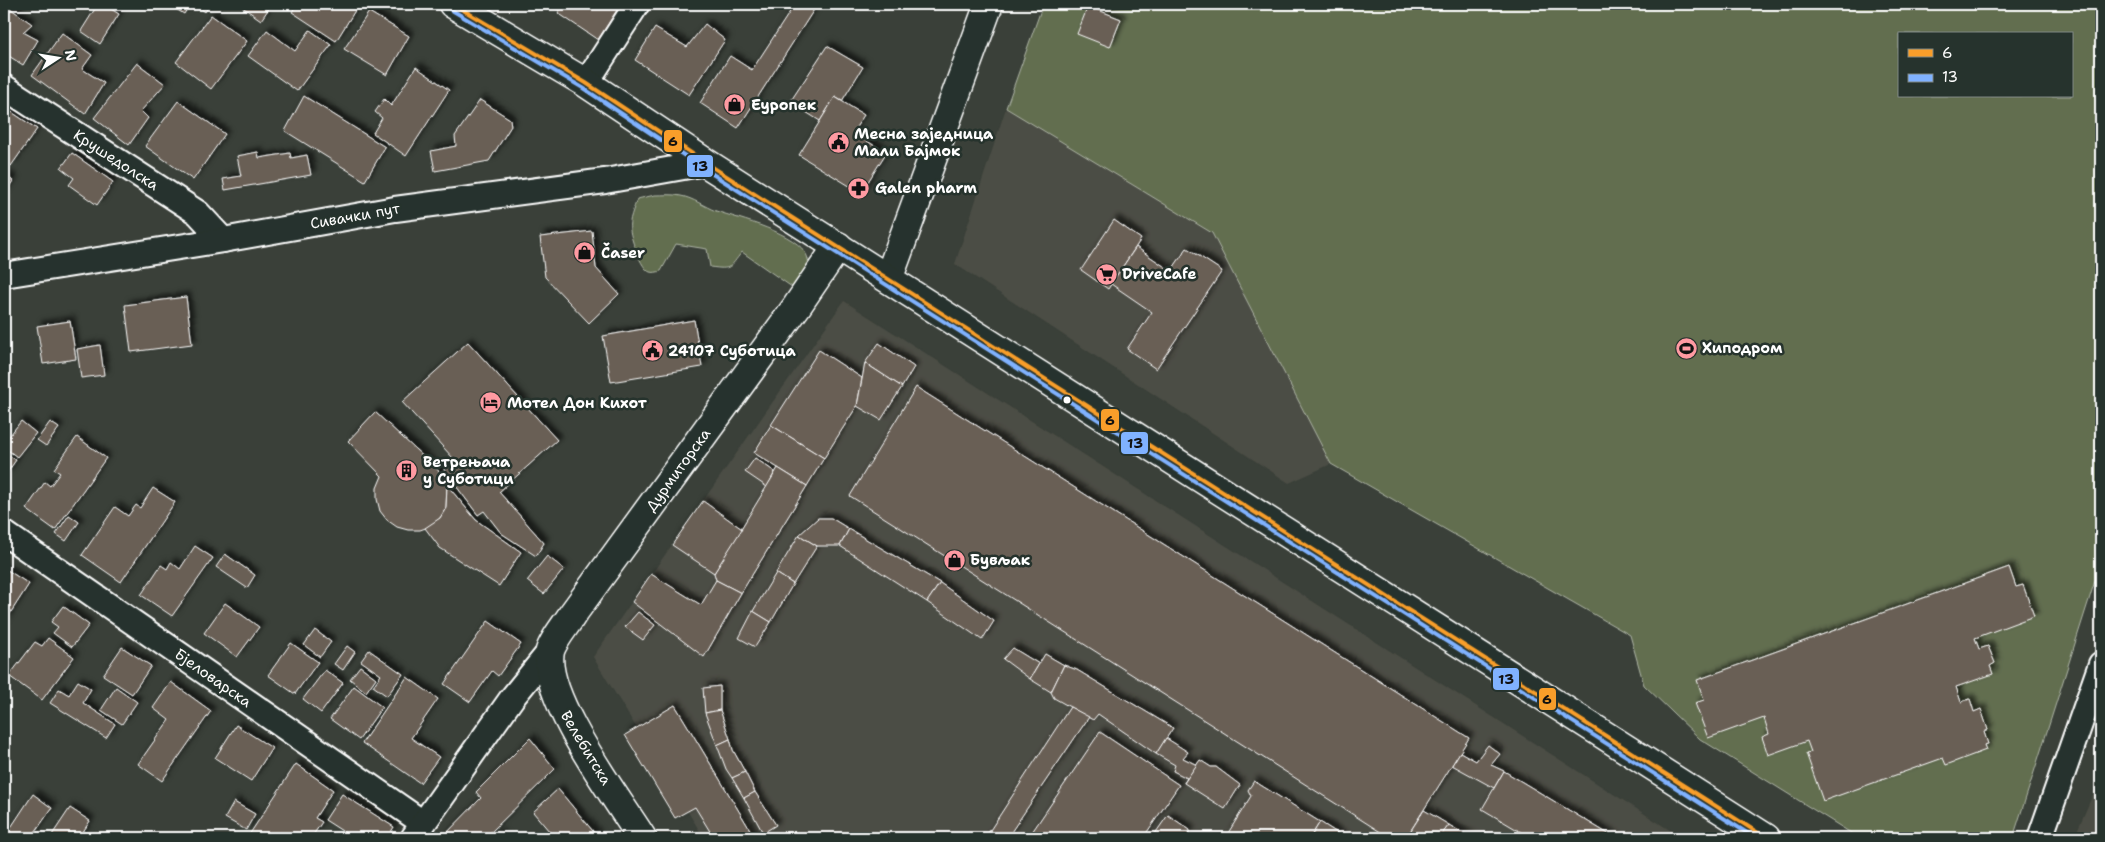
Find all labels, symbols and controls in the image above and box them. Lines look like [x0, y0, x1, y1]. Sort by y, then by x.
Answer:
north arrow [32, 32, 82, 82]
legend [1898, 32, 2072, 98]
text: 6 [1942, 43, 1953, 63]
text: N [61, 48, 81, 63]
text: 13 [1942, 67, 1958, 87]
shop icon: Еуропек [723, 93, 747, 117]
place label: Еуропек [751, 95, 817, 115]
place label: Месна заједница Мали Бајмок [854, 124, 994, 161]
street label: Крушедолска [69, 125, 163, 195]
line badge: 6 [663, 129, 683, 153]
public building icon: Месна заједница Мали Бајмок [826, 131, 850, 155]
text: 6 [668, 132, 678, 150]
line badge: 13 [686, 154, 714, 178]
text: 13 [692, 157, 708, 175]
pharmacy icon: Galen pharm [847, 176, 871, 200]
place label: Galen pharm [875, 178, 977, 198]
street label: Сивачки пут [309, 198, 402, 234]
shop icon: Časer [573, 241, 597, 265]
place label: Časer [601, 242, 645, 263]
supermarket icon: DriveCafe [1094, 262, 1118, 286]
place label: DriveCafe [1122, 264, 1196, 284]
sports icon: Хиподром [1674, 336, 1698, 360]
place label: Хиподром [1702, 338, 1783, 358]
public building icon: 24107 Суботица [640, 339, 664, 363]
place label: 24107 Суботица [668, 341, 797, 361]
hotel icon: Мотел Дон Кихот [479, 391, 503, 415]
place label: Мотел Дон Кихот [507, 393, 647, 413]
unlabelled marker [1062, 395, 1072, 405]
line badge: 6 [1100, 408, 1120, 432]
text: 6 [1105, 411, 1115, 429]
street label: Дурмиторска [641, 424, 715, 516]
line badge: 13 [1120, 431, 1149, 455]
text: 13 [1127, 434, 1143, 452]
place label: Ветрењача у Суботици [423, 452, 514, 489]
building icon: Ветрењача у Суботици [395, 459, 419, 483]
shop icon: Бувљак [942, 548, 966, 572]
place label: Бувљак [970, 550, 1031, 570]
street label: Бјеловарска [171, 644, 256, 712]
line badge: 13 [1492, 667, 1520, 691]
text: 13 [1498, 670, 1514, 688]
line badge: 6 [1538, 687, 1557, 711]
text: 6 [1542, 690, 1552, 708]
street label: Велебитска [556, 707, 616, 790]

